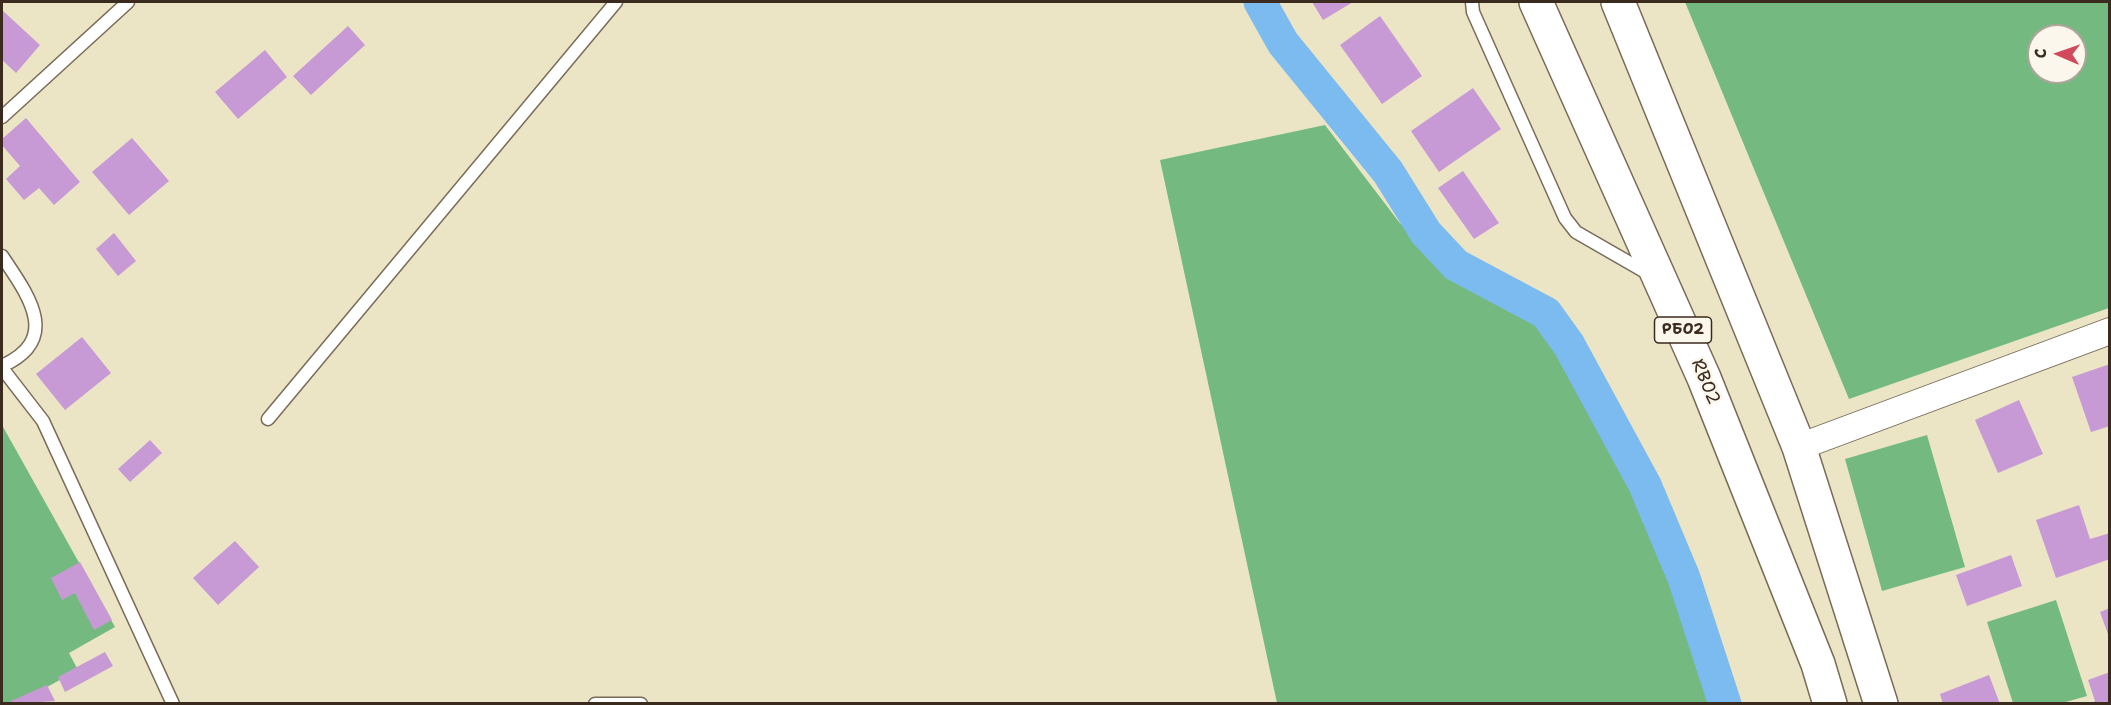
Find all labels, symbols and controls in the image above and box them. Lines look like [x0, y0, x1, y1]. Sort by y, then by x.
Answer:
north arrow [2027, 24, 2087, 84]
text: С [2030, 48, 2051, 59]
road number: РБ02 [1654, 317, 1712, 343]
street label: RB02 [1686, 356, 1724, 408]

